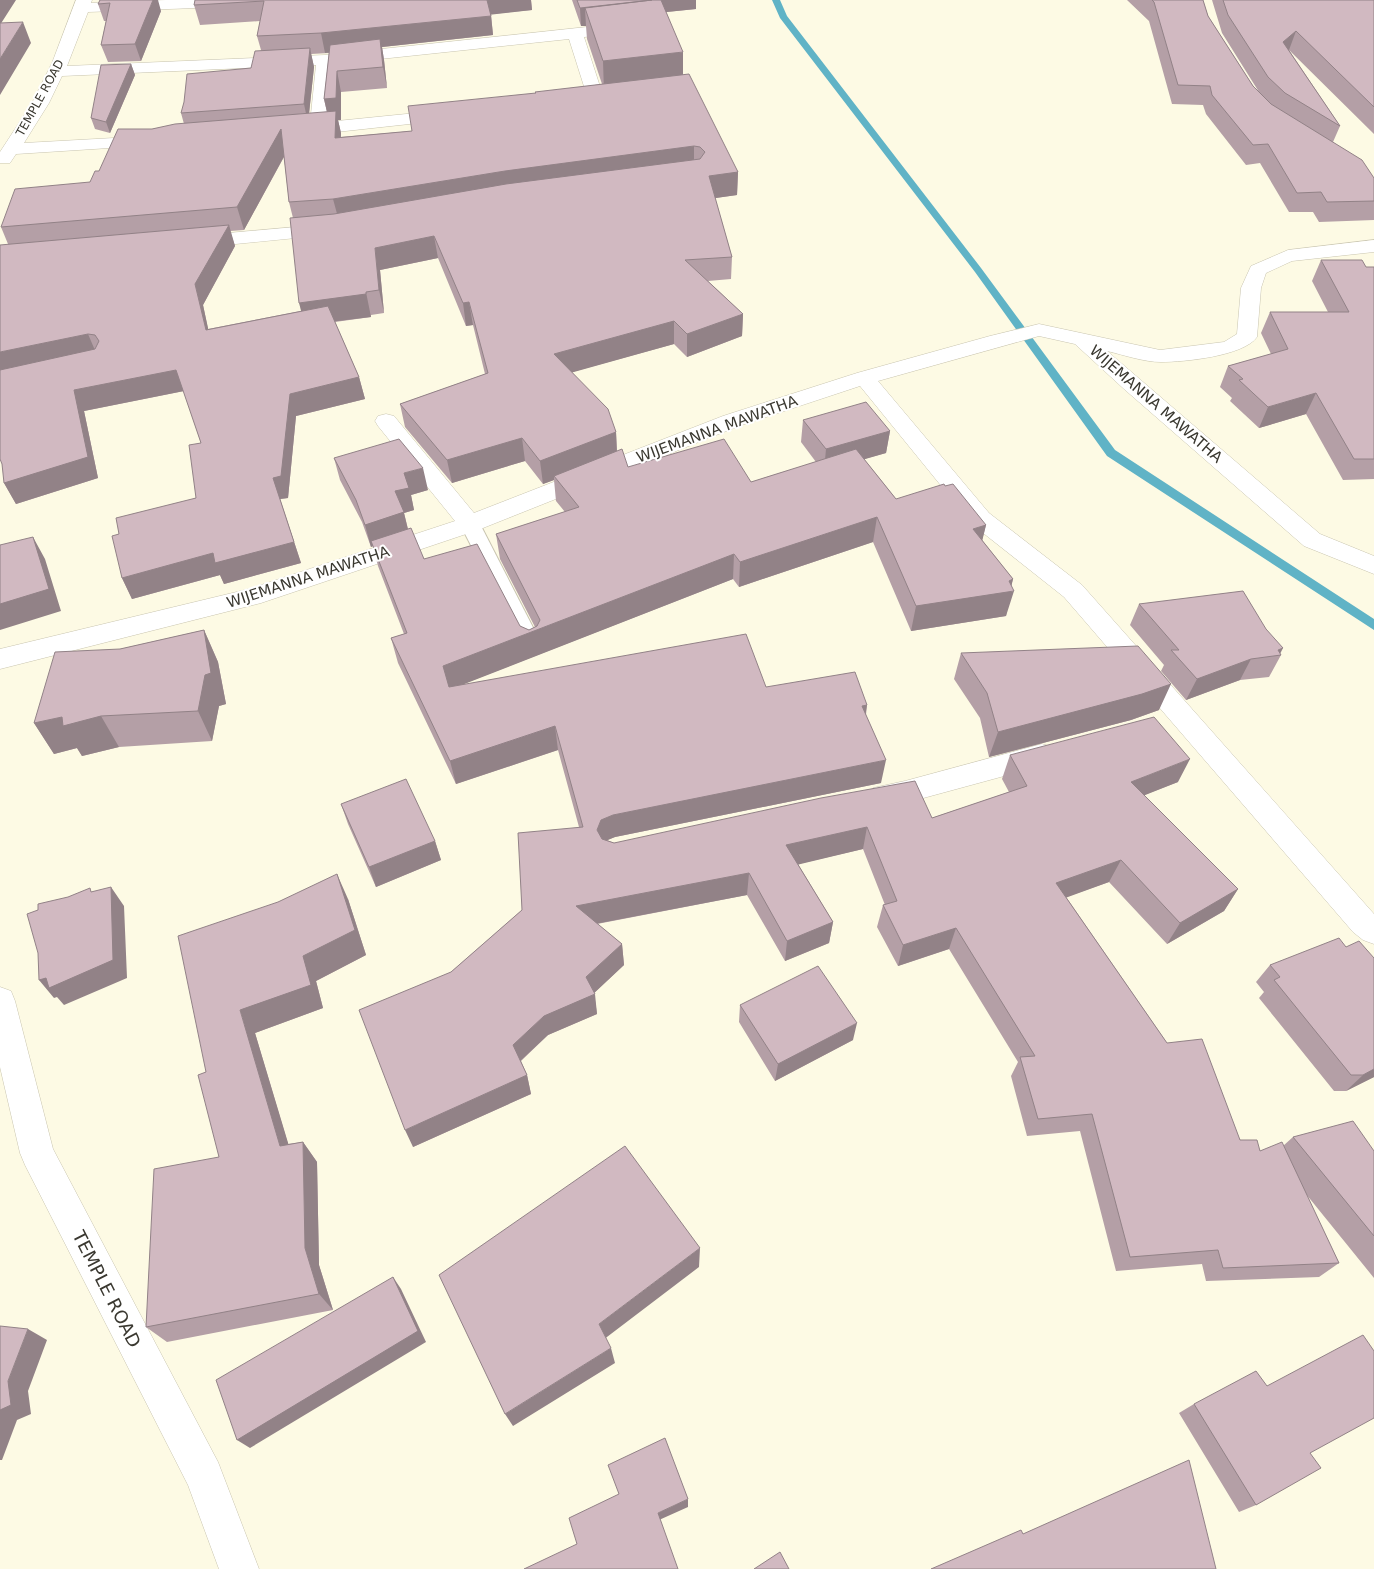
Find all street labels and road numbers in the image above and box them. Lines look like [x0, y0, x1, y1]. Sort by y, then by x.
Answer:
street label: TEMPLE ROAD [13, 57, 67, 140]
street label: WIJEMANNA MAWATHA [1086, 341, 1227, 467]
street label: WIJEMANNA MAWATHA [634, 391, 801, 467]
street label: WIJEMANNA MAWATHA [224, 542, 392, 612]
street label: TEMPLE ROAD [68, 1226, 146, 1351]

